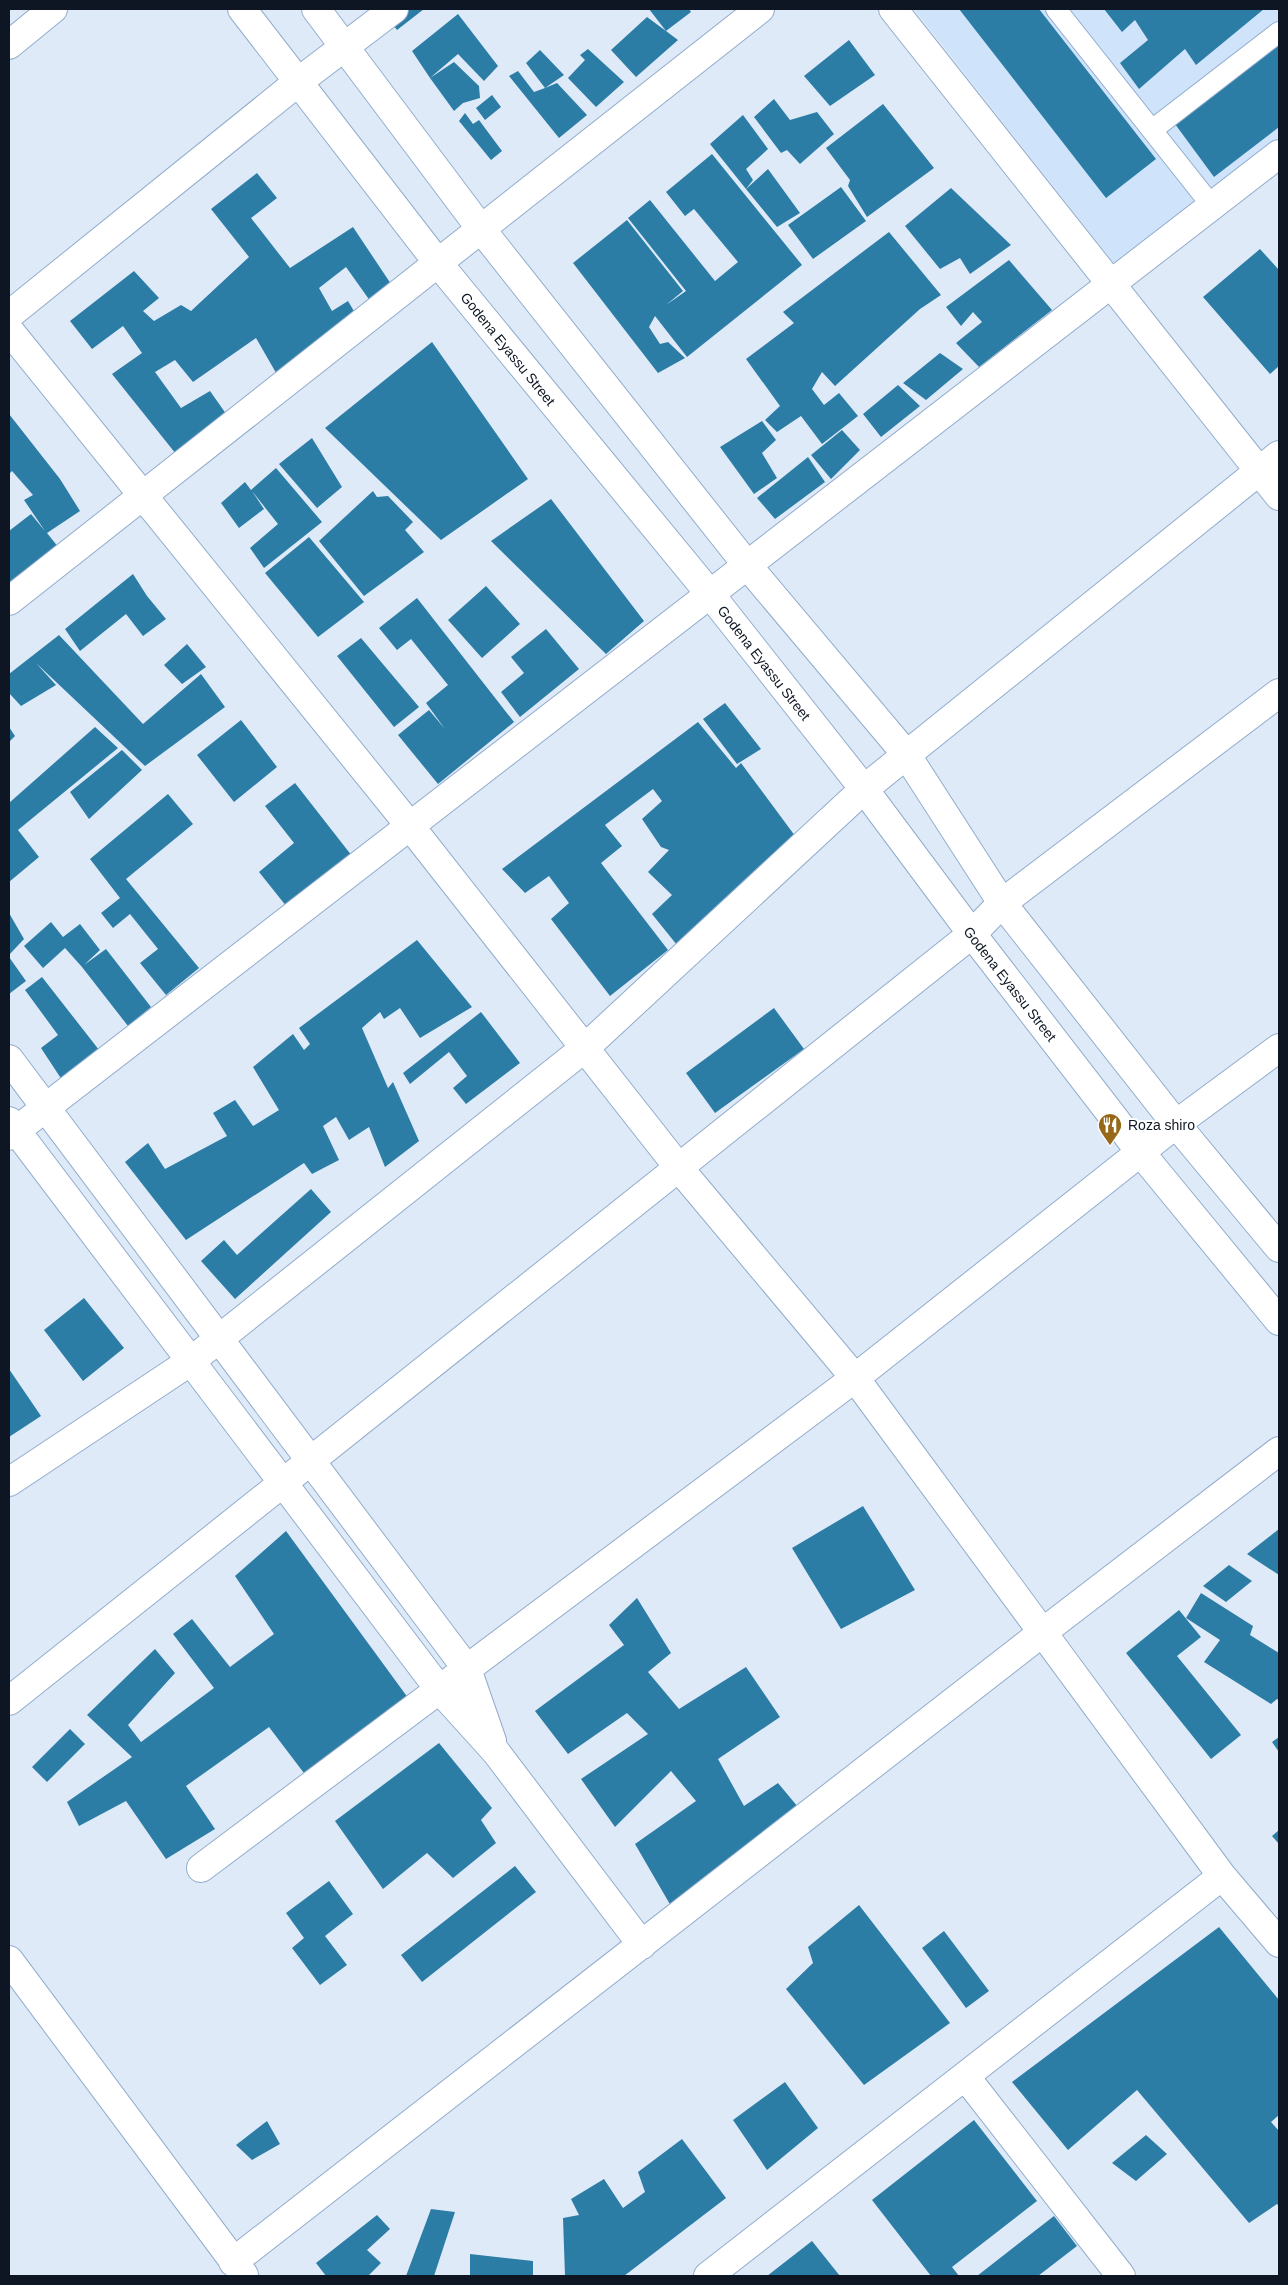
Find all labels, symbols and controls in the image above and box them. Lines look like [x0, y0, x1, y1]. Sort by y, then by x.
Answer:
street label: Godena Eyassu Street [457, 289, 559, 409]
street label: Godena Eyassu Street [714, 603, 814, 724]
street label: Godena Eyassu Street [960, 924, 1060, 1045]
restaurant icon: Roza shiro [1097, 1112, 1123, 1146]
place label: Roza shiro [1128, 1117, 1195, 1133]

